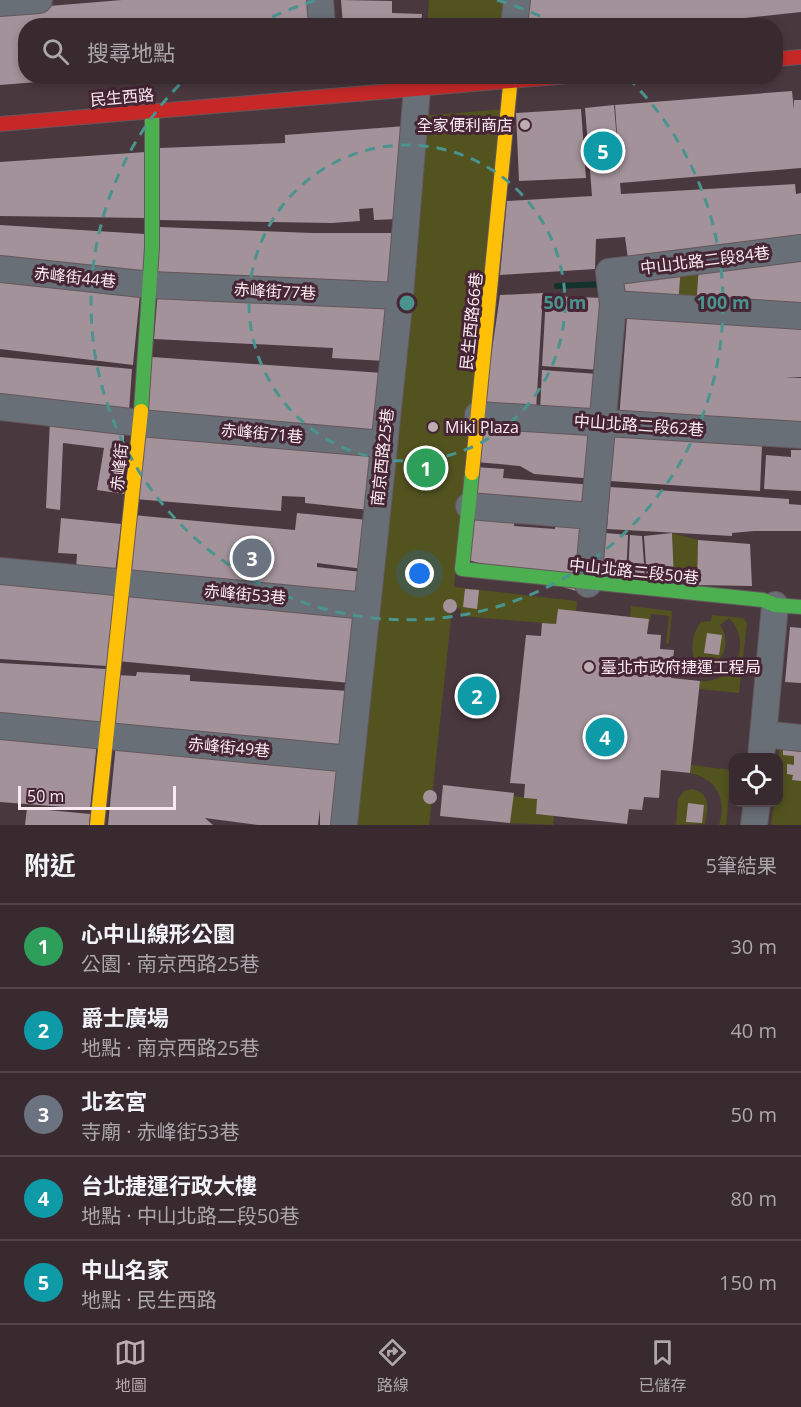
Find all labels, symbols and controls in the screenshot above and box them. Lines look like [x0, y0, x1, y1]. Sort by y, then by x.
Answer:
search box [18, 18, 783, 84]
icon: search [39, 35, 72, 68]
text: 搜尋地點 [87, 37, 175, 67]
street label: 民生西路 [89, 83, 155, 111]
place label: 全家便利商店 [417, 114, 513, 136]
marker: 全家便利商店 [518, 118, 532, 132]
pin: 5 [584, 128, 622, 174]
street label: 中山北路二段84巷 [639, 241, 771, 279]
street label: 赤峰街44巷 [33, 262, 117, 292]
street label: 民生西路66巷 [455, 271, 487, 371]
street label: 赤峰街77巷 [233, 278, 317, 304]
text: 50 m [544, 290, 586, 314]
text: 100 m [696, 290, 750, 314]
centre of rings [397, 293, 417, 313]
street label: 南京西路25巷 [366, 407, 398, 507]
street label: 中山北路二段62巷 [573, 409, 705, 441]
place label: Miki Plaza [445, 416, 519, 438]
street label: 赤峰街71巷 [220, 418, 304, 448]
marker: Miki Plaza [426, 420, 440, 434]
street label: 赤峰街 [106, 442, 132, 492]
pin: 1 [406, 446, 446, 490]
pin: 3 [232, 536, 272, 580]
street label: 中山北路二段50巷 [568, 553, 700, 589]
your location [405, 559, 434, 588]
street label: 赤峰街53巷 [203, 579, 287, 609]
place label: 臺北市政府捷運工程局 [601, 656, 761, 678]
marker: 臺北市政府捷運工程局 [582, 660, 596, 674]
pin: 2 [458, 674, 496, 718]
pin: 4 [586, 714, 624, 760]
street label: 赤峰街49巷 [187, 732, 271, 762]
map controls [729, 753, 783, 807]
button: locate [729, 753, 783, 807]
scale bar [18, 783, 176, 810]
text: 50 m [27, 785, 64, 807]
text: 附近 [24, 847, 76, 883]
text: 5筆結果 [706, 852, 777, 879]
text: 心中山線形公園 [81, 918, 235, 948]
text: 1 [38, 933, 49, 960]
text: 30 m [730, 933, 777, 960]
text: 公園 · 南京西路25巷 [81, 950, 260, 977]
text: 爵士廣場 [81, 1002, 169, 1032]
text: 2 [38, 1017, 49, 1044]
text: 40 m [730, 1017, 777, 1044]
text: 地點 · 南京西路25巷 [81, 1034, 260, 1061]
text: 北玄宮 [81, 1086, 147, 1116]
text: 3 [38, 1101, 49, 1128]
text: 50 m [730, 1101, 777, 1128]
text: 寺廟 · 赤峰街53巷 [81, 1118, 240, 1145]
text: 台北捷運行政大樓 [81, 1170, 257, 1200]
text: 4 [38, 1185, 49, 1212]
text: 80 m [730, 1185, 777, 1212]
text: 地點 · 中山北路二段50巷 [81, 1202, 300, 1229]
text: 中山名家 [81, 1254, 169, 1284]
text: 5 [38, 1269, 49, 1296]
text: 150 m [719, 1269, 777, 1296]
text: 地點 · 民生西路 [81, 1286, 217, 1313]
tab: 地圖 [114, 1336, 147, 1396]
tab: 路線 [376, 1336, 409, 1396]
tab: 已儲存 [638, 1336, 686, 1396]

